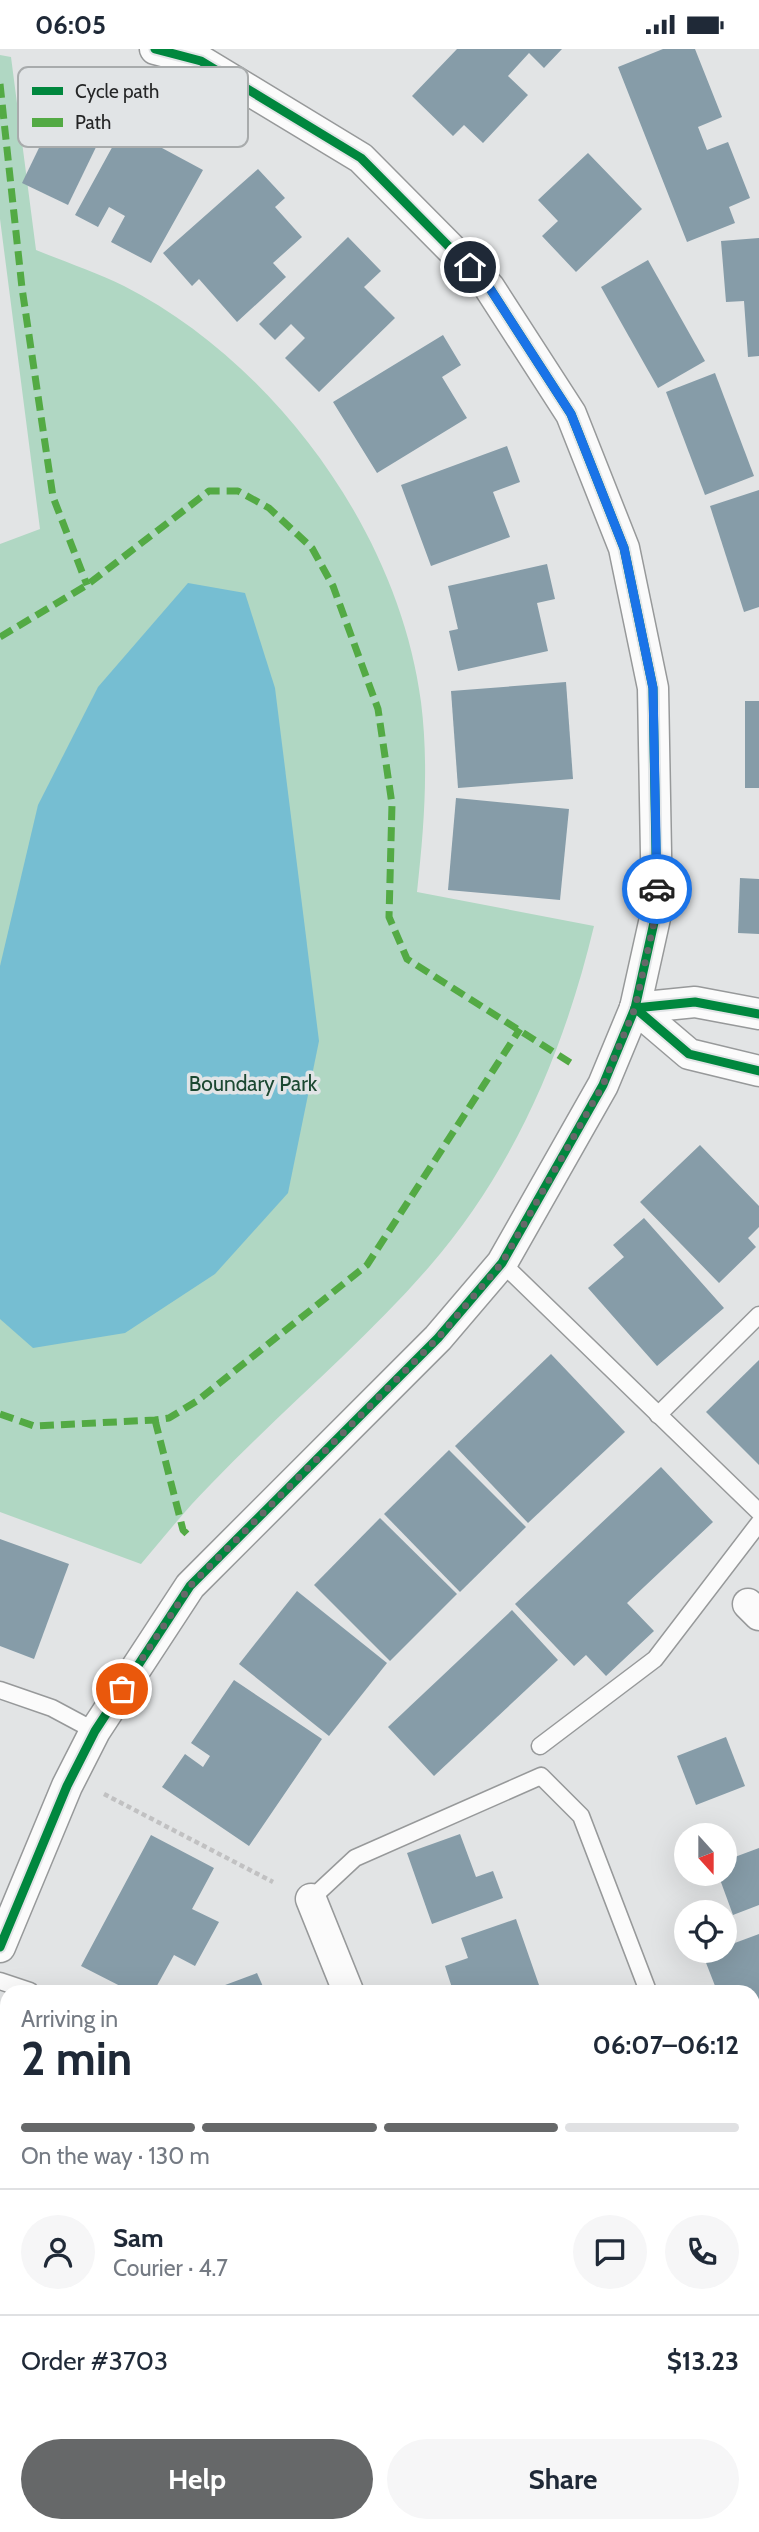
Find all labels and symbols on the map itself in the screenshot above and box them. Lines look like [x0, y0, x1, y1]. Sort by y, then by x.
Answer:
legend [18, 67, 248, 147]
text: Cycle path [75, 80, 159, 103]
text: Path [75, 111, 111, 134]
pin [440, 237, 500, 297]
courier [622, 854, 692, 924]
park label: Boundary Park [189, 1071, 318, 1096]
pin [92, 1659, 152, 1719]
north arrow [674, 1823, 737, 1887]

